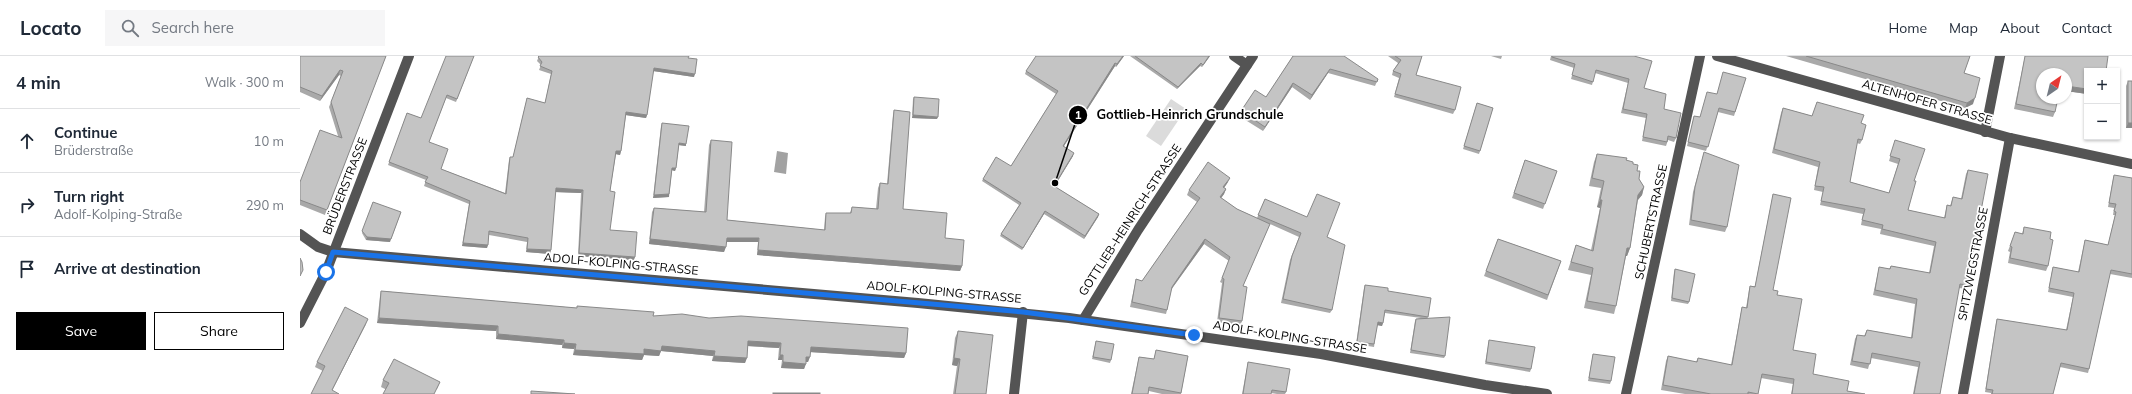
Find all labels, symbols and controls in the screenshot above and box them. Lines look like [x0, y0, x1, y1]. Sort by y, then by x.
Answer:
search box [105, 10, 385, 46]
text: Locato [20, 16, 81, 40]
icon: search [119, 17, 141, 39]
text: Search here [151, 18, 234, 37]
text: Home [1888, 19, 1927, 37]
text: Map [1949, 19, 1978, 37]
text: About [2000, 19, 2040, 37]
text: Contact [2062, 19, 2112, 37]
north arrow [2036, 68, 2072, 104]
map controls [2084, 68, 2120, 140]
button: + [2084, 68, 2120, 104]
text: 4 min [16, 72, 61, 93]
text: Walk · 300 m [205, 74, 284, 90]
street label: ALTENHOFER STRASSE [1861, 76, 1994, 127]
callout: Gottlieb-Heinrich Grundschule [1068, 102, 1291, 127]
button: − [2084, 104, 2120, 140]
text: Gottlieb-Heinrich Grundschule [1096, 106, 1284, 122]
text: 1 [1074, 107, 1082, 122]
text: Continue [54, 123, 117, 142]
icon: ahead [16, 130, 38, 152]
text: 10 m [254, 133, 284, 149]
street label: BRÜDERSTRASSE [319, 135, 370, 237]
street label: GOTTLIEB-HEINRICH-STRASSE [1075, 141, 1184, 298]
text: Brüderstraße [54, 142, 133, 158]
street label: SCHUBERTSTRASSE [1631, 163, 1670, 281]
text: Turn right [54, 187, 124, 206]
icon: right [16, 194, 38, 216]
text: 290 m [246, 197, 284, 213]
text: Adolf-Kolping-Straße [54, 206, 182, 222]
street label: SPITZWEGSTRASSE [1954, 206, 1991, 322]
street label: ADOLF-KOLPING-STRASSE [543, 249, 699, 278]
icon: arrive [16, 258, 38, 280]
text: Arrive at destination [54, 259, 201, 278]
route start [317, 263, 335, 281]
street label: ADOLF-KOLPING-STRASSE [866, 277, 1022, 306]
button: Save [16, 312, 146, 350]
button: Share [154, 312, 284, 350]
street label: ADOLF-KOLPING-STRASSE [1212, 317, 1368, 356]
route end [1185, 326, 1203, 344]

